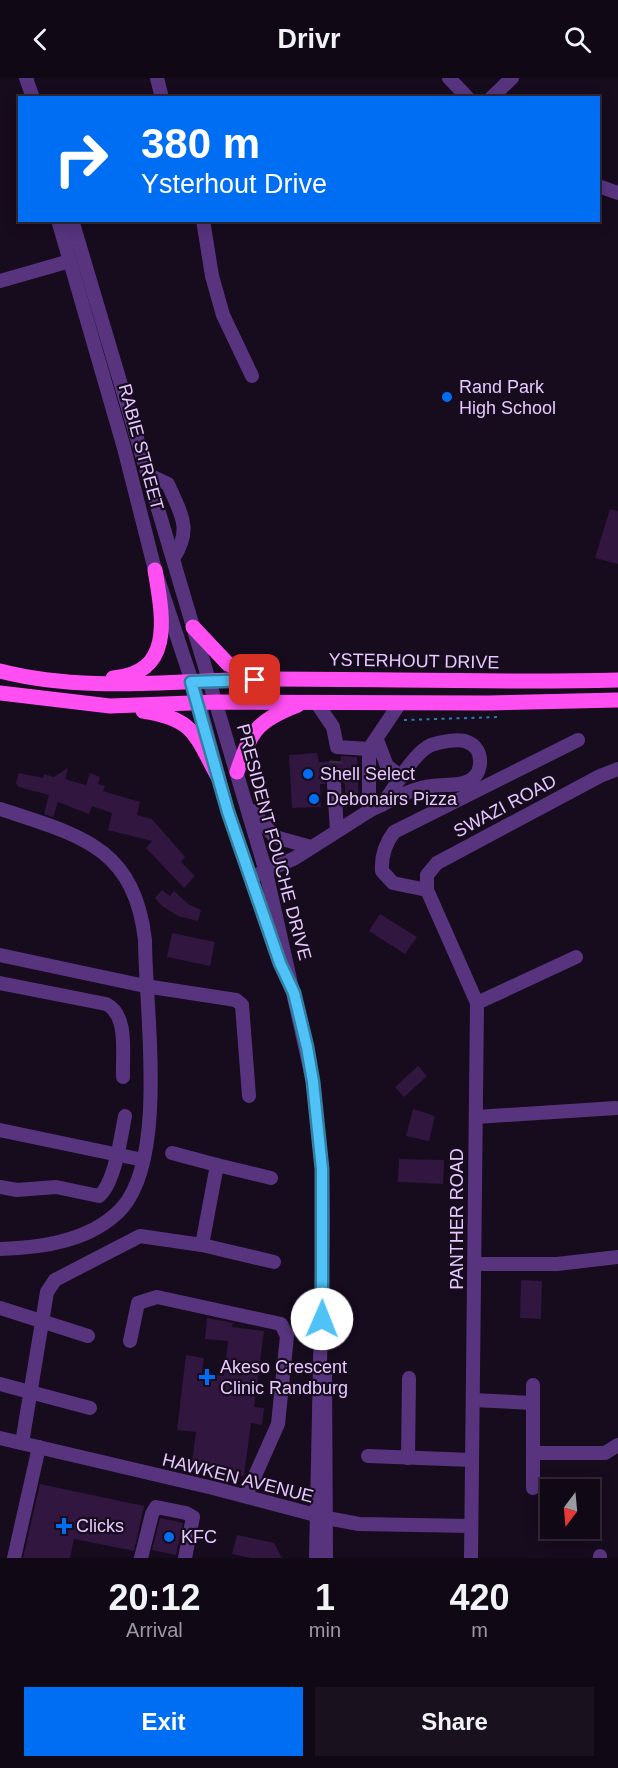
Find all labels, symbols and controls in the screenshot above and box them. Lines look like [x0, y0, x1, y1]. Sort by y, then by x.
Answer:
icon: back [24, 23, 57, 56]
icon: search [561, 23, 594, 56]
text: Drivr [277, 24, 341, 54]
icon: right [42, 120, 120, 198]
text: 380 m [141, 120, 260, 167]
text: Ysterhout Drive [141, 169, 327, 199]
place label: Rand Park High School [459, 377, 556, 418]
street label: RABIE STREET [115, 382, 167, 512]
marker: Rand Park High School [440, 390, 454, 404]
street label: YSTERHOUT DRIVE [328, 650, 500, 672]
pin [229, 654, 280, 705]
icon: arrive [238, 663, 271, 696]
street label: PRESIDENT FOUCHE DRIVE [233, 722, 315, 962]
place label: Shell Select [320, 764, 415, 784]
marker: Shell Select [301, 767, 315, 781]
street label: SWAZI ROAD [450, 771, 560, 841]
place label: Debonairs Pizza [326, 789, 458, 809]
marker: Debonairs Pizza [307, 792, 321, 806]
street label: PANTHER ROAD [447, 1148, 467, 1290]
position arrow [290, 1287, 354, 1351]
place label: Akeso Crescent Clinic Randburg [220, 1357, 348, 1398]
marker: Akeso Crescent Clinic Randburg [198, 1368, 216, 1386]
street label: HAWKEN AVENUE [160, 1450, 316, 1506]
north arrow [540, 1479, 600, 1539]
map controls [540, 1479, 600, 1539]
place label: Clicks [76, 1516, 124, 1536]
marker: Clicks [57, 1519, 71, 1533]
place label: KFC [181, 1527, 217, 1547]
marker: KFC [162, 1530, 176, 1544]
text: 20:12 [108, 1577, 200, 1618]
text: 1 [315, 1577, 335, 1618]
text: 420 [449, 1577, 510, 1618]
text: Arrival [126, 1619, 183, 1641]
text: min [309, 1619, 341, 1641]
text: m [471, 1619, 488, 1641]
button: Exit [24, 1687, 303, 1756]
button: Share [315, 1687, 594, 1756]

